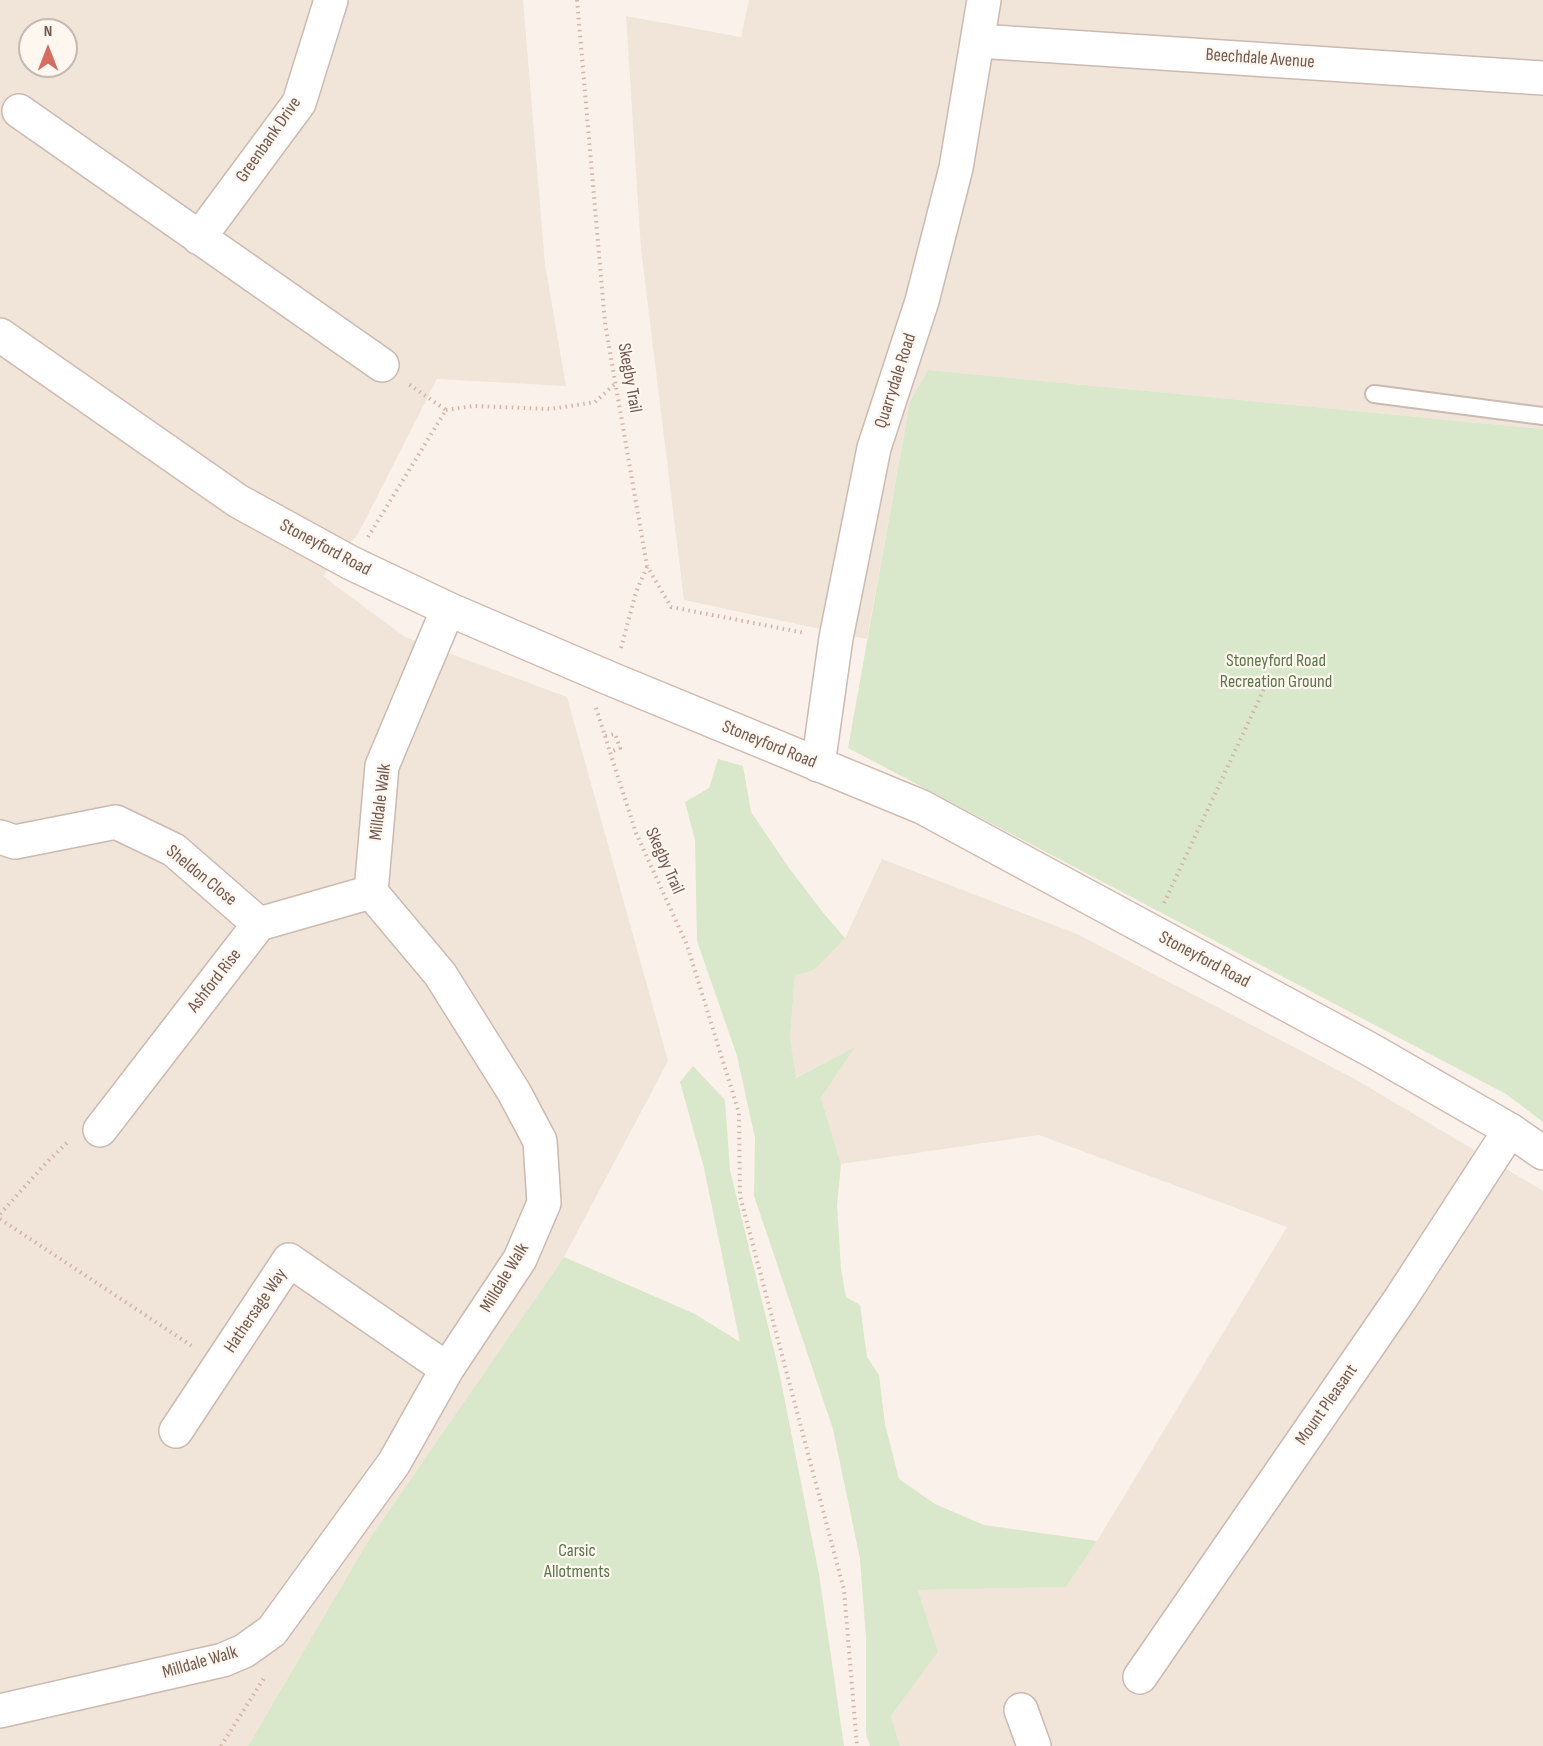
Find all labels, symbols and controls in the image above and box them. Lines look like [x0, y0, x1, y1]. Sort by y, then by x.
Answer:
north arrow [18, 18, 78, 78]
text: N [44, 22, 52, 41]
street label: Beechdale Avenue [1205, 44, 1315, 74]
street label: Greenbank Drive [232, 93, 306, 187]
street label: Quarrydale Road [871, 331, 921, 431]
street label: Skegby Trail [612, 341, 646, 415]
street label: Stoneyford Road [276, 515, 374, 581]
park label: Stoneyford Road Recreation Ground [1220, 650, 1332, 692]
street label: Stoneyford Road [719, 716, 819, 774]
street label: Milldale Walk [366, 762, 396, 842]
street label: Skegby Trail [640, 824, 688, 898]
street label: Sheldon Close [161, 841, 241, 911]
street label: Stoneyford Road [1155, 927, 1253, 993]
street label: Ashford Rise [183, 945, 247, 1017]
street label: Milldale Walk [476, 1239, 534, 1317]
street label: Hathersage Way [220, 1265, 292, 1357]
street label: Mount Pleasant [1291, 1360, 1363, 1450]
park label: Carsic Allotments [544, 1540, 610, 1582]
street label: Milldale Walk [160, 1642, 240, 1684]

